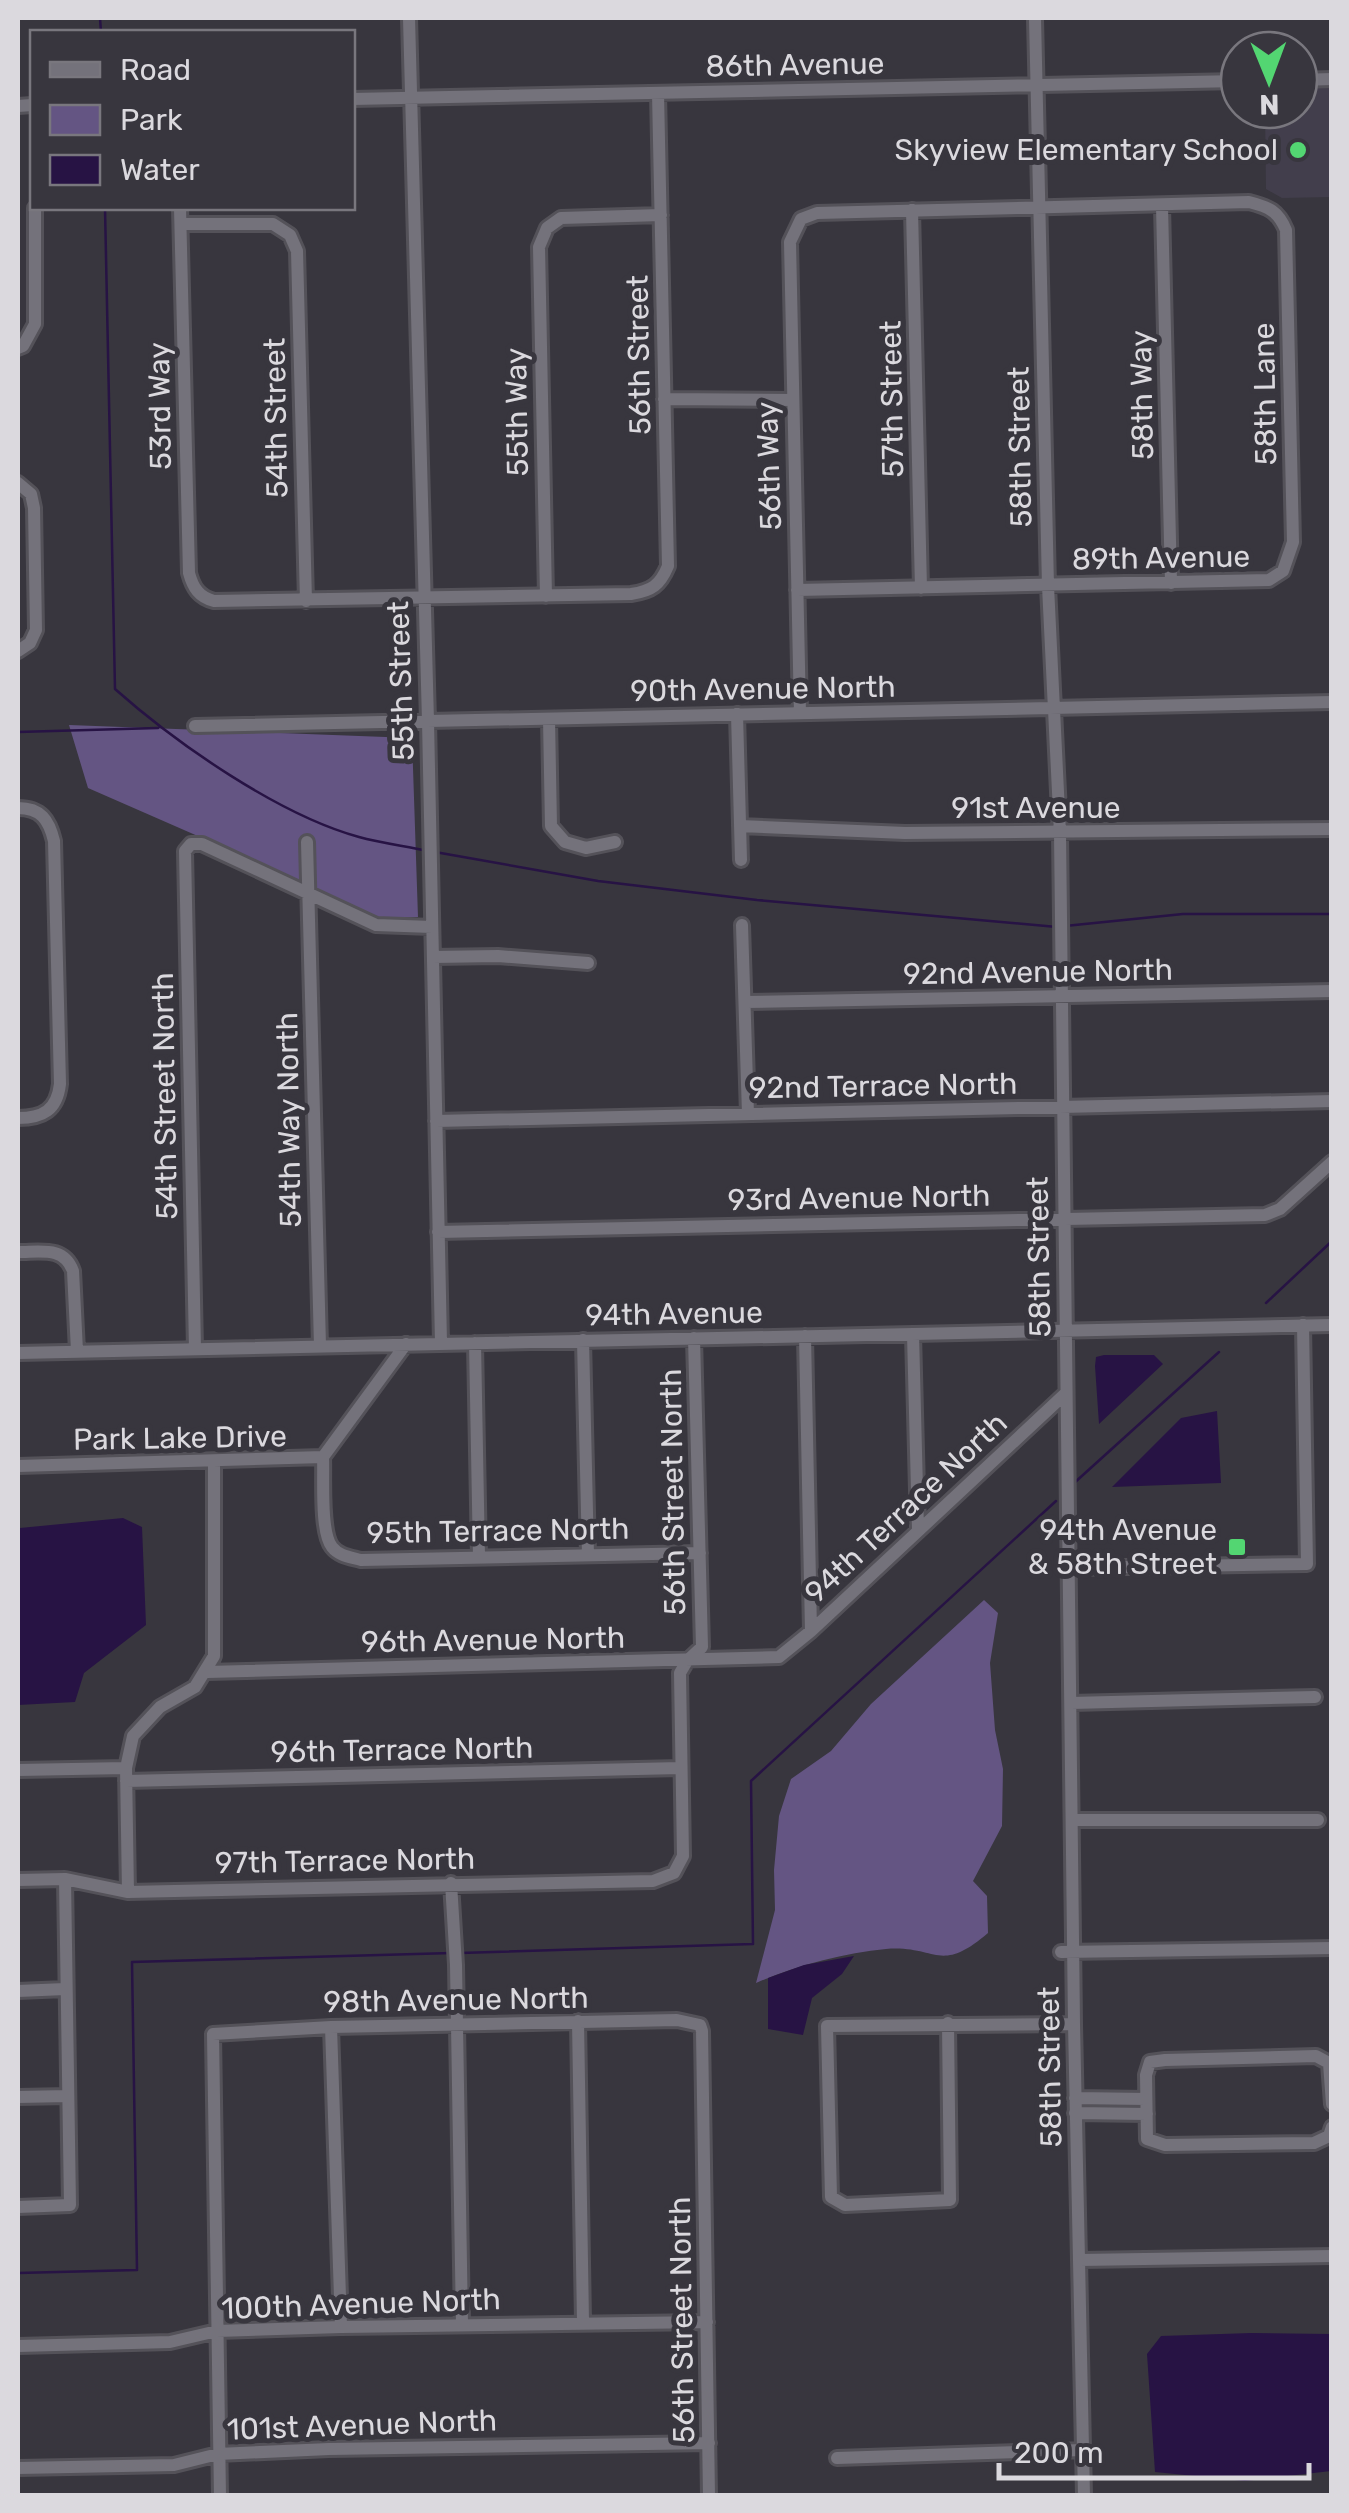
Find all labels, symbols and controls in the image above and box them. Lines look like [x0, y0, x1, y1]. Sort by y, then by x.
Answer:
legend [30, 30, 355, 210]
north arrow [1219, 30, 1319, 130]
street label: 86th Avenue [705, 45, 885, 85]
text: Road [120, 52, 191, 88]
text: N [1259, 88, 1280, 121]
text: Park [120, 102, 183, 138]
place label: Skyview Elementary School [895, 132, 1278, 168]
marker: Skyview Elementary School [1287, 139, 1309, 161]
text: Water [120, 152, 200, 188]
street label: 56th Street [620, 274, 658, 435]
street label: 57th Street [873, 320, 911, 478]
street label: 58th Lane [1246, 322, 1284, 466]
street label: 58th Way [1123, 330, 1161, 460]
street label: 54th Street [257, 337, 295, 499]
street label: 53rd Way [141, 342, 179, 470]
street label: 55th Way [498, 347, 536, 477]
street label: 58th Street [1001, 366, 1039, 528]
street label: 56th Way [749, 401, 789, 531]
street label: 89th Avenue [1071, 538, 1251, 578]
street label: 55th Street [380, 600, 422, 761]
street label: 90th Avenue North [630, 669, 896, 709]
street label: 91st Avenue [951, 790, 1121, 826]
street label: 92nd Avenue North [903, 952, 1173, 992]
street label: 54th Street North [145, 972, 185, 1220]
street label: 54th Way North [269, 1012, 309, 1228]
street label: 92nd Terrace North [748, 1066, 1018, 1106]
street label: 58th Street [1020, 1176, 1058, 1338]
street label: 93rd Avenue North [727, 1178, 991, 1218]
street label: 94th Avenue [585, 1294, 763, 1334]
street label: 56th Street North [653, 1368, 693, 1616]
street label: 94th Terrace North [797, 1405, 1015, 1611]
street label: Park Lake Drive [73, 1418, 287, 1458]
street label: 95th Terrace North [366, 1511, 630, 1551]
place label: 94th Avenue & 58th Street [1028, 1512, 1217, 1582]
marker: 94th Avenue & 58th Street [1226, 1536, 1248, 1558]
street label: 96th Avenue North [361, 1620, 625, 1660]
street label: 96th Terrace North [270, 1730, 534, 1770]
street label: 97th Terrace North [215, 1841, 475, 1881]
street label: 98th Avenue North [323, 1980, 589, 2020]
street label: 58th Street [1031, 1986, 1069, 2148]
street label: 56th Street North [662, 2196, 702, 2444]
street label: 100th Avenue North [221, 2281, 501, 2327]
street label: 101st Avenue North [226, 2402, 498, 2448]
scale bar [999, 2418, 1309, 2480]
text: 200 m [1014, 2435, 1104, 2471]

